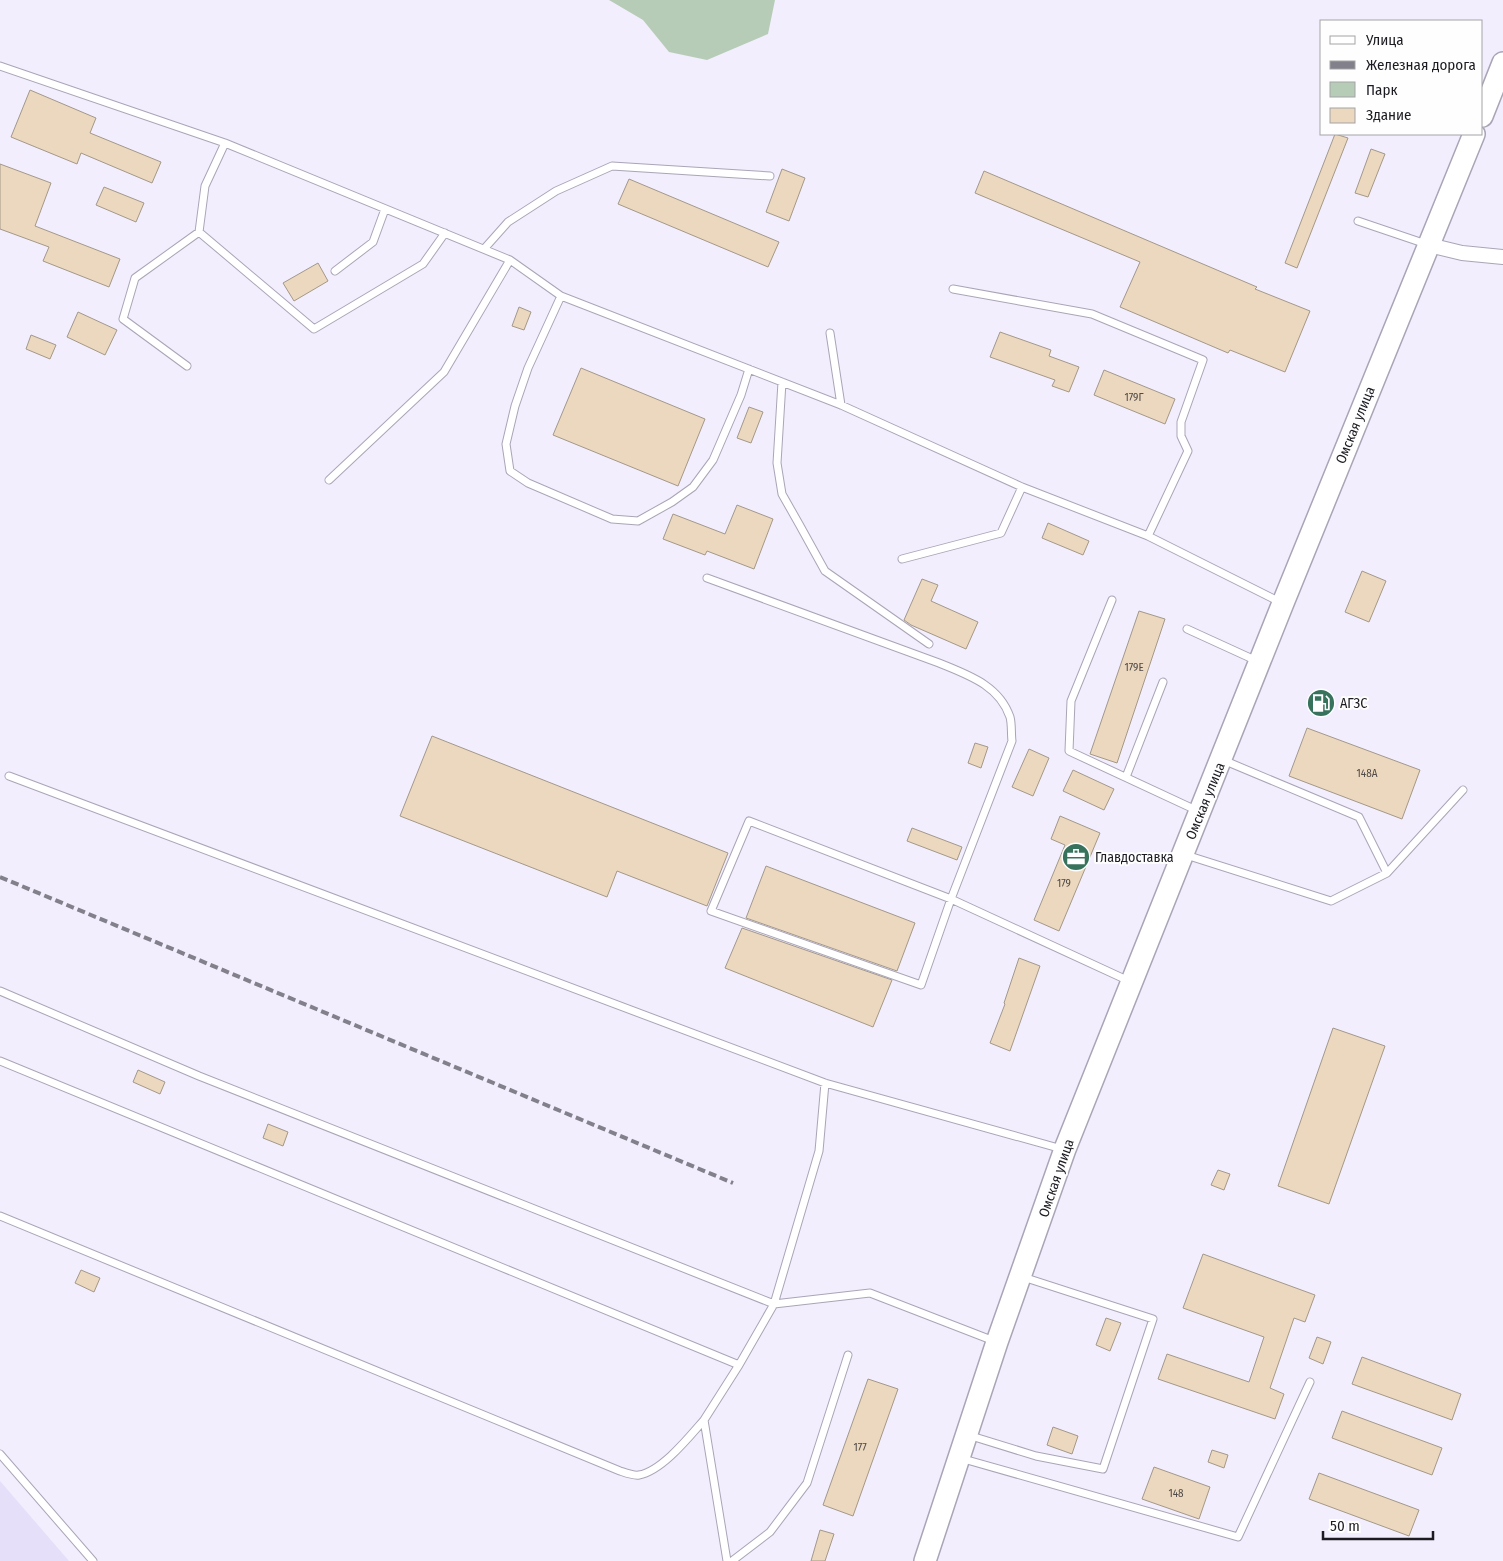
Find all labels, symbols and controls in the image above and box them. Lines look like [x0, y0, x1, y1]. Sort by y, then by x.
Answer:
legend [1320, 20, 1483, 135]
text: Улица [1365, 31, 1404, 49]
text: Железная дорога [1366, 56, 1476, 74]
text: Парк [1366, 81, 1397, 99]
text: Здание [1366, 106, 1412, 124]
street label: Омская улица [1332, 384, 1379, 466]
house number: 179Г [1125, 391, 1144, 404]
house number: 179Е [1124, 661, 1144, 674]
fuel station icon: АГЗС [1306, 688, 1336, 718]
place label: АГЗС [1340, 695, 1367, 712]
street label: Омская улица [1182, 760, 1229, 842]
house number: 148А [1357, 767, 1378, 780]
office icon: Главдоставка [1061, 842, 1091, 872]
place label: Главдоставка [1095, 849, 1174, 866]
house number: 179 [1057, 877, 1071, 890]
street label: Омская улица [1035, 1137, 1078, 1220]
house number: 177 [853, 1441, 867, 1454]
house number: 148 [1168, 1487, 1184, 1500]
scale bar [1323, 1508, 1433, 1540]
text: 50 m [1330, 1517, 1360, 1535]

